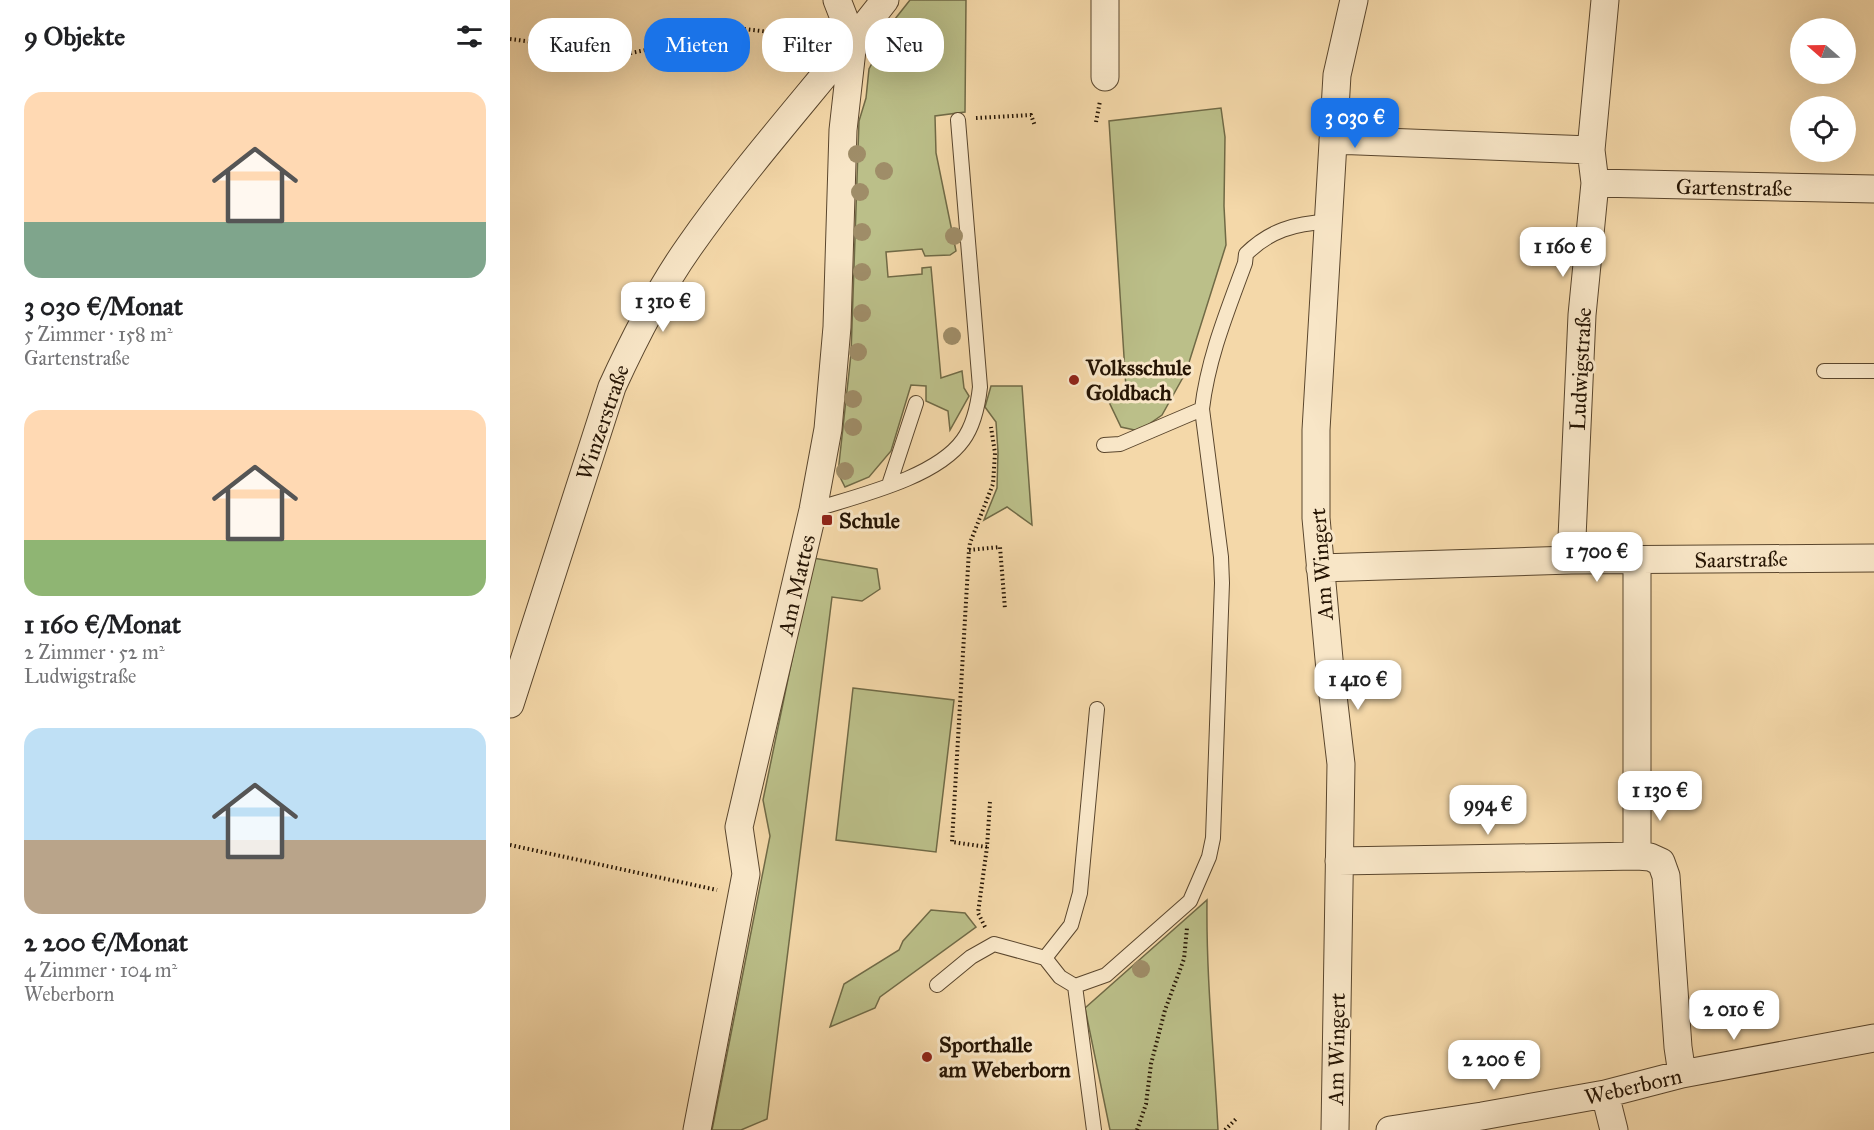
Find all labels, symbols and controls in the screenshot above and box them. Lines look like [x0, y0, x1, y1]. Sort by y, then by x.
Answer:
chip: Kaufen [528, 18, 632, 72]
chip: Mieten [644, 18, 750, 72]
chip: Filter [762, 18, 853, 72]
chip: Neu [865, 18, 944, 72]
north arrow [1790, 18, 1856, 84]
map controls [1790, 18, 1856, 162]
text: 9 Objekte [24, 20, 125, 52]
icon: filters [453, 20, 486, 53]
button: locate [1790, 96, 1856, 162]
pin: 3 030 € [1300, 98, 1410, 149]
text: 3 030 € [1325, 105, 1385, 129]
icon: home [201, 131, 309, 239]
street label: Gartenstraße [1676, 173, 1792, 202]
pin: 1 160 € [1508, 227, 1618, 278]
text: 1 160 € [1534, 234, 1592, 258]
pin: 1 310 € [608, 282, 718, 333]
text: 1 310 € [635, 289, 691, 313]
text: 3 030 €/Monat [24, 290, 183, 322]
street label: Ludwigstraße [1564, 307, 1597, 431]
text: 5 Zimmer · 158 m² [24, 322, 173, 346]
text: Gartenstraße [24, 346, 130, 370]
place label: Volksschule Goldbach [1085, 354, 1191, 406]
street label: Winzerstraße [570, 361, 635, 483]
marker: Volksschule Goldbach [1067, 373, 1081, 387]
icon: home [201, 449, 309, 557]
place label: Schule [839, 507, 900, 534]
street label: Am Wingert [1304, 507, 1339, 622]
marker: Schule [820, 513, 834, 527]
street label: Am Mattes [772, 532, 821, 639]
pin: 1 700 € [1542, 532, 1652, 583]
text: 1 700 € [1566, 539, 1628, 563]
street label: Saarstraße [1694, 545, 1788, 574]
text: 1 160 €/Monat [24, 608, 181, 640]
text: 2 Zimmer · 52 m² [24, 640, 165, 664]
pin: 1 410 € [1303, 660, 1413, 711]
text: Ludwigstraße [24, 664, 136, 688]
text: 1 410 € [1328, 667, 1388, 691]
icon: home [201, 767, 309, 875]
pin: 1 130 € [1605, 771, 1715, 822]
text: 1 130 € [1632, 778, 1688, 802]
pin: 994 € [1446, 785, 1530, 836]
text: 994 € [1463, 792, 1513, 816]
text: 2 200 €/Monat [24, 926, 188, 958]
text: 4 Zimmer · 104 m² [24, 958, 177, 982]
text: Weberborn [24, 982, 114, 1006]
pin: 2 010 € [1679, 990, 1789, 1041]
street label: Am Wingert [1322, 992, 1351, 1106]
text: 2 010 € [1703, 997, 1765, 1021]
place label: Sporthalle am Weberborn [939, 1031, 1071, 1083]
pin: 2 200 € [1439, 1040, 1549, 1091]
text: 2 200 € [1462, 1047, 1526, 1071]
marker: Sporthalle am Weberborn [920, 1050, 934, 1064]
street label: Weberborn [1582, 1062, 1685, 1111]

